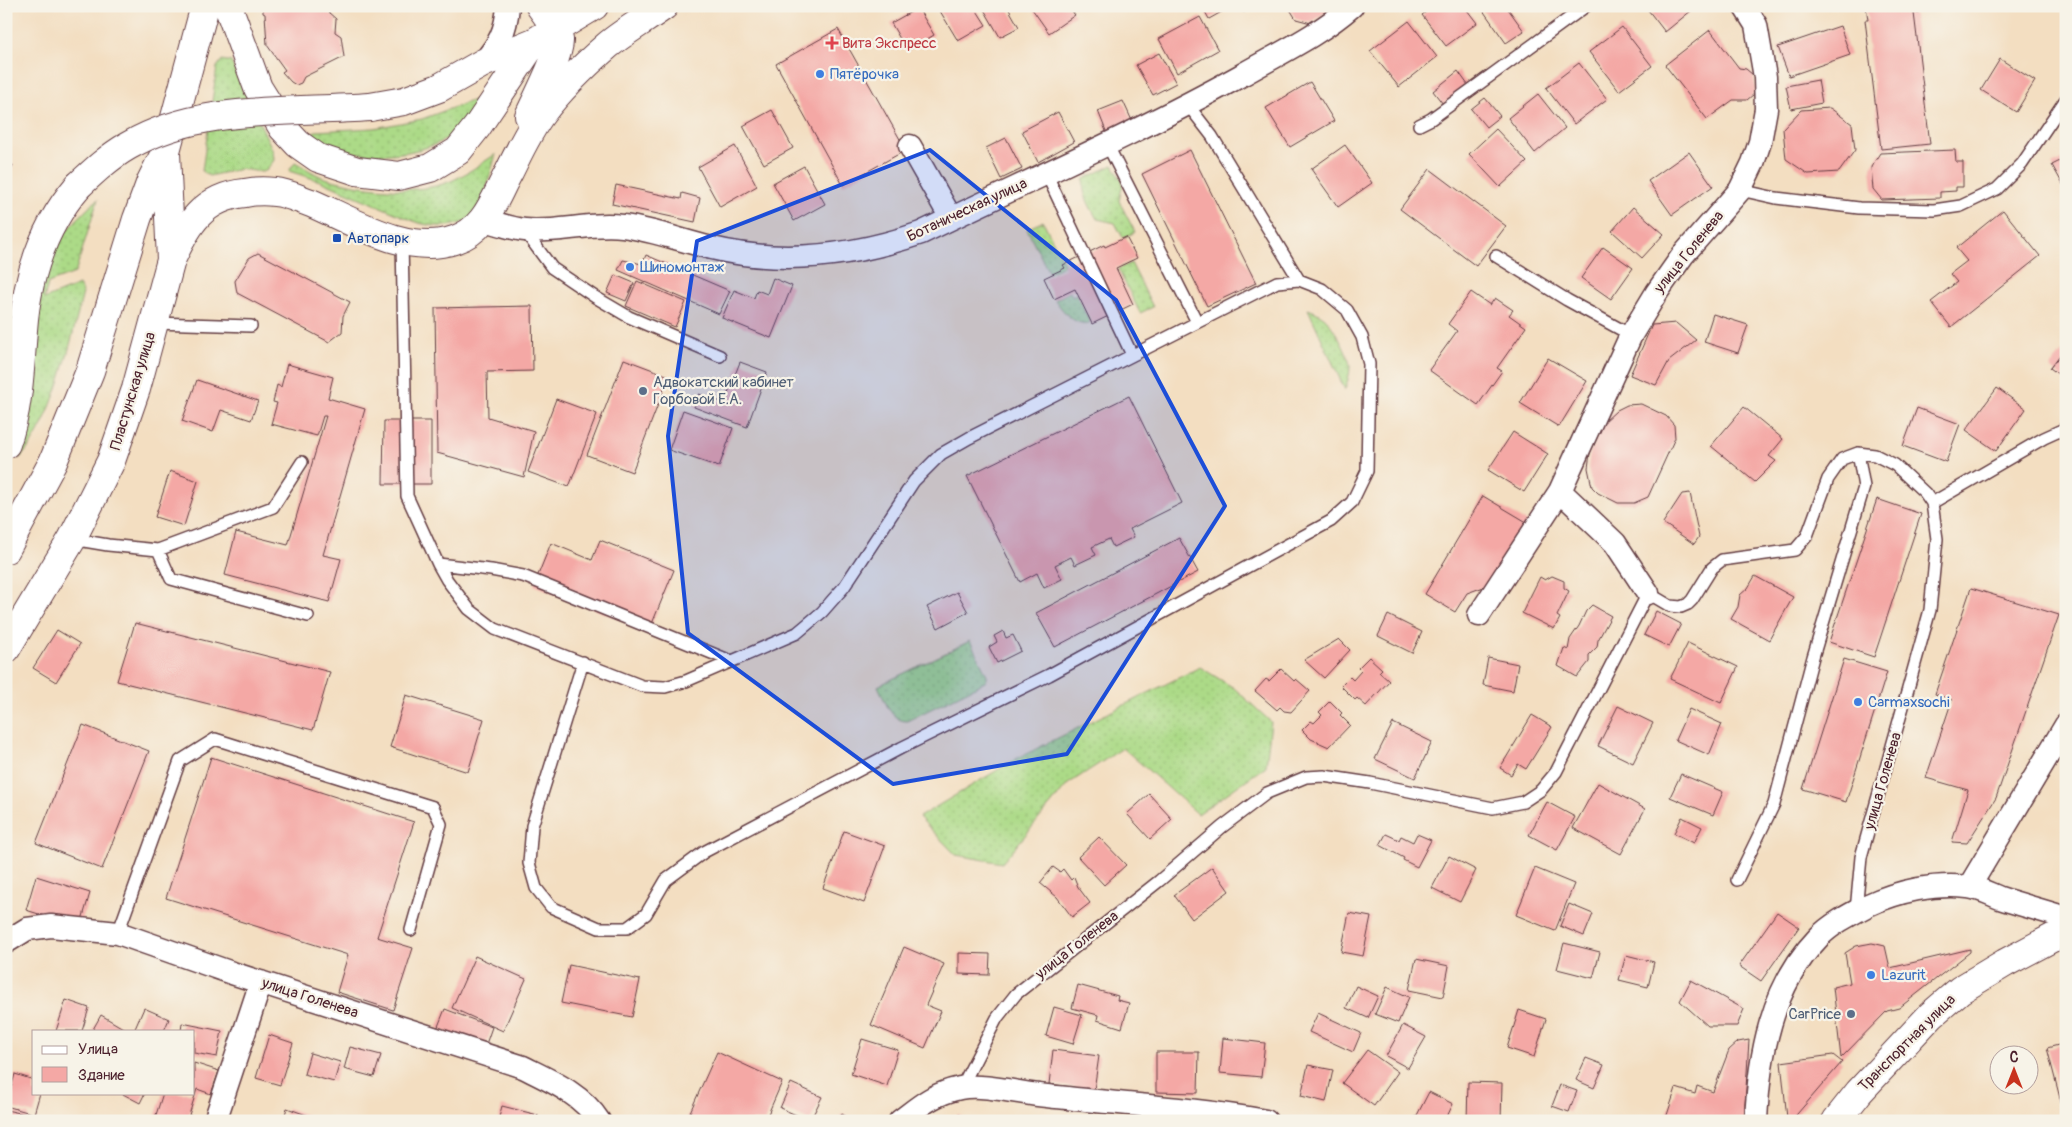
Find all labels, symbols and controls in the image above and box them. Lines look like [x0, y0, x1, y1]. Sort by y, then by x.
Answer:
place label: Вита Экспресс [842, 34, 937, 53]
marker: Вита Экспресс [826, 37, 838, 49]
place label: Пятёрочка [830, 65, 899, 84]
marker: Пятёрочка [814, 68, 826, 80]
street label: Ботаническая улица [904, 174, 1030, 246]
street label: улица Голенева [1649, 207, 1728, 298]
place label: Автопарк [347, 229, 409, 248]
marker: Автопарк [331, 232, 343, 244]
place label: Шиномонтаж [640, 258, 724, 277]
marker: Шиномонтаж [624, 261, 636, 273]
street label: Пластунская улица [106, 330, 160, 452]
place label: Адвокатский кабинет Горбовой Е.А. [653, 373, 794, 409]
marker: Адвокатский кабинет Горбовой Е.А. [637, 385, 649, 397]
place label: Carmaxsochi [1868, 693, 1950, 712]
marker: Carmaxsochi [1852, 696, 1864, 708]
street label: улица Голенева [1860, 730, 1906, 833]
street label: улица Голенева [1031, 907, 1122, 984]
place label: Lazurit [1881, 966, 1927, 985]
marker: Lazurit [1865, 969, 1877, 981]
street label: улица Голенева [258, 973, 361, 1023]
street label: Транспортная улица [1854, 990, 1960, 1096]
place label: CarPrice [1788, 1005, 1842, 1024]
marker: CarPrice [1845, 1008, 1857, 1020]
legend [32, 1030, 195, 1094]
text: Улица [78, 1040, 118, 1059]
north arrow [1990, 1044, 2040, 1094]
text: С [2010, 1049, 2019, 1066]
text: Здание [78, 1066, 125, 1085]

